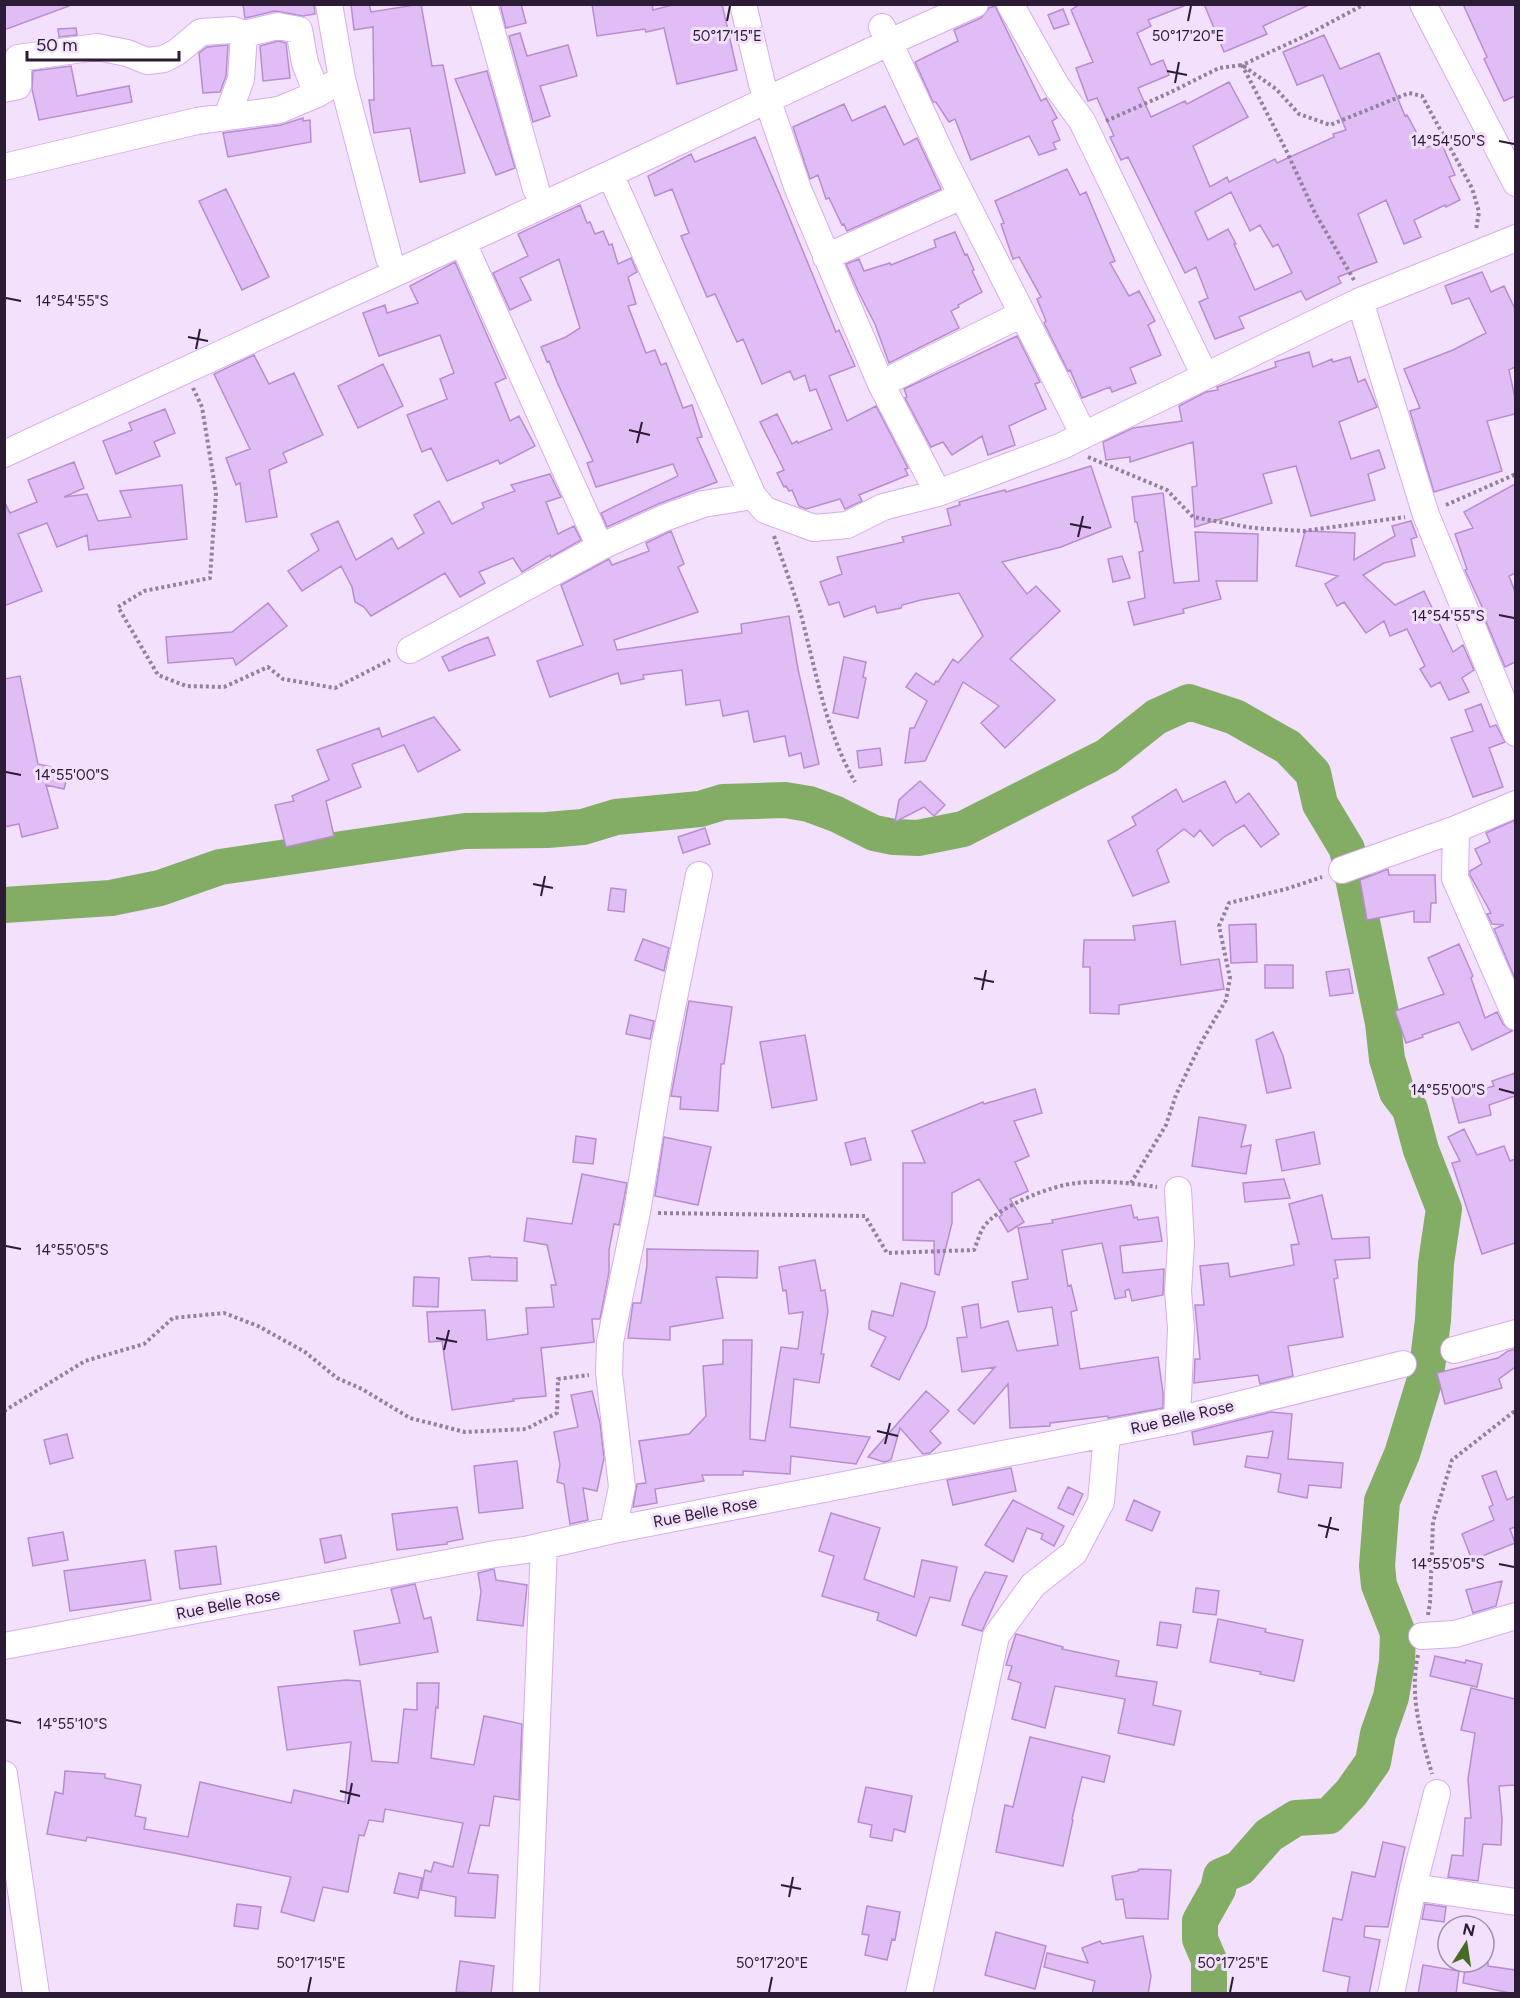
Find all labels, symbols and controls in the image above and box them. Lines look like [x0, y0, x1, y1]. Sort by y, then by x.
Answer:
scale bar [27, 24, 178, 62]
text: 50°17'15"E [692, 27, 762, 45]
text: 50°17'20"E [1152, 27, 1224, 45]
text: 50 m [36, 34, 78, 56]
text: 14°54'50"S [1411, 132, 1485, 150]
text: 14°54'55"S [35, 292, 109, 310]
text: 14°54'55"S [1411, 607, 1485, 625]
text: 14°55'00"S [35, 766, 109, 784]
text: 14°55'00"S [1411, 1081, 1485, 1099]
text: 14°55'05"S [35, 1241, 109, 1259]
street label: Rue Belle Rose [1129, 1396, 1236, 1438]
street label: Rue Belle Rose [651, 1493, 759, 1531]
text: 14°55'05"S [1411, 1555, 1485, 1573]
street label: Rue Belle Rose [174, 1585, 282, 1623]
text: 14°55'10"S [36, 1715, 108, 1733]
north arrow [1436, 1914, 1496, 1974]
text: N [1461, 1919, 1477, 1940]
text: 50°17'15"E [276, 1954, 346, 1972]
text: 50°17'20"E [736, 1954, 808, 1972]
text: 50°17'25"E [1197, 1954, 1269, 1972]

